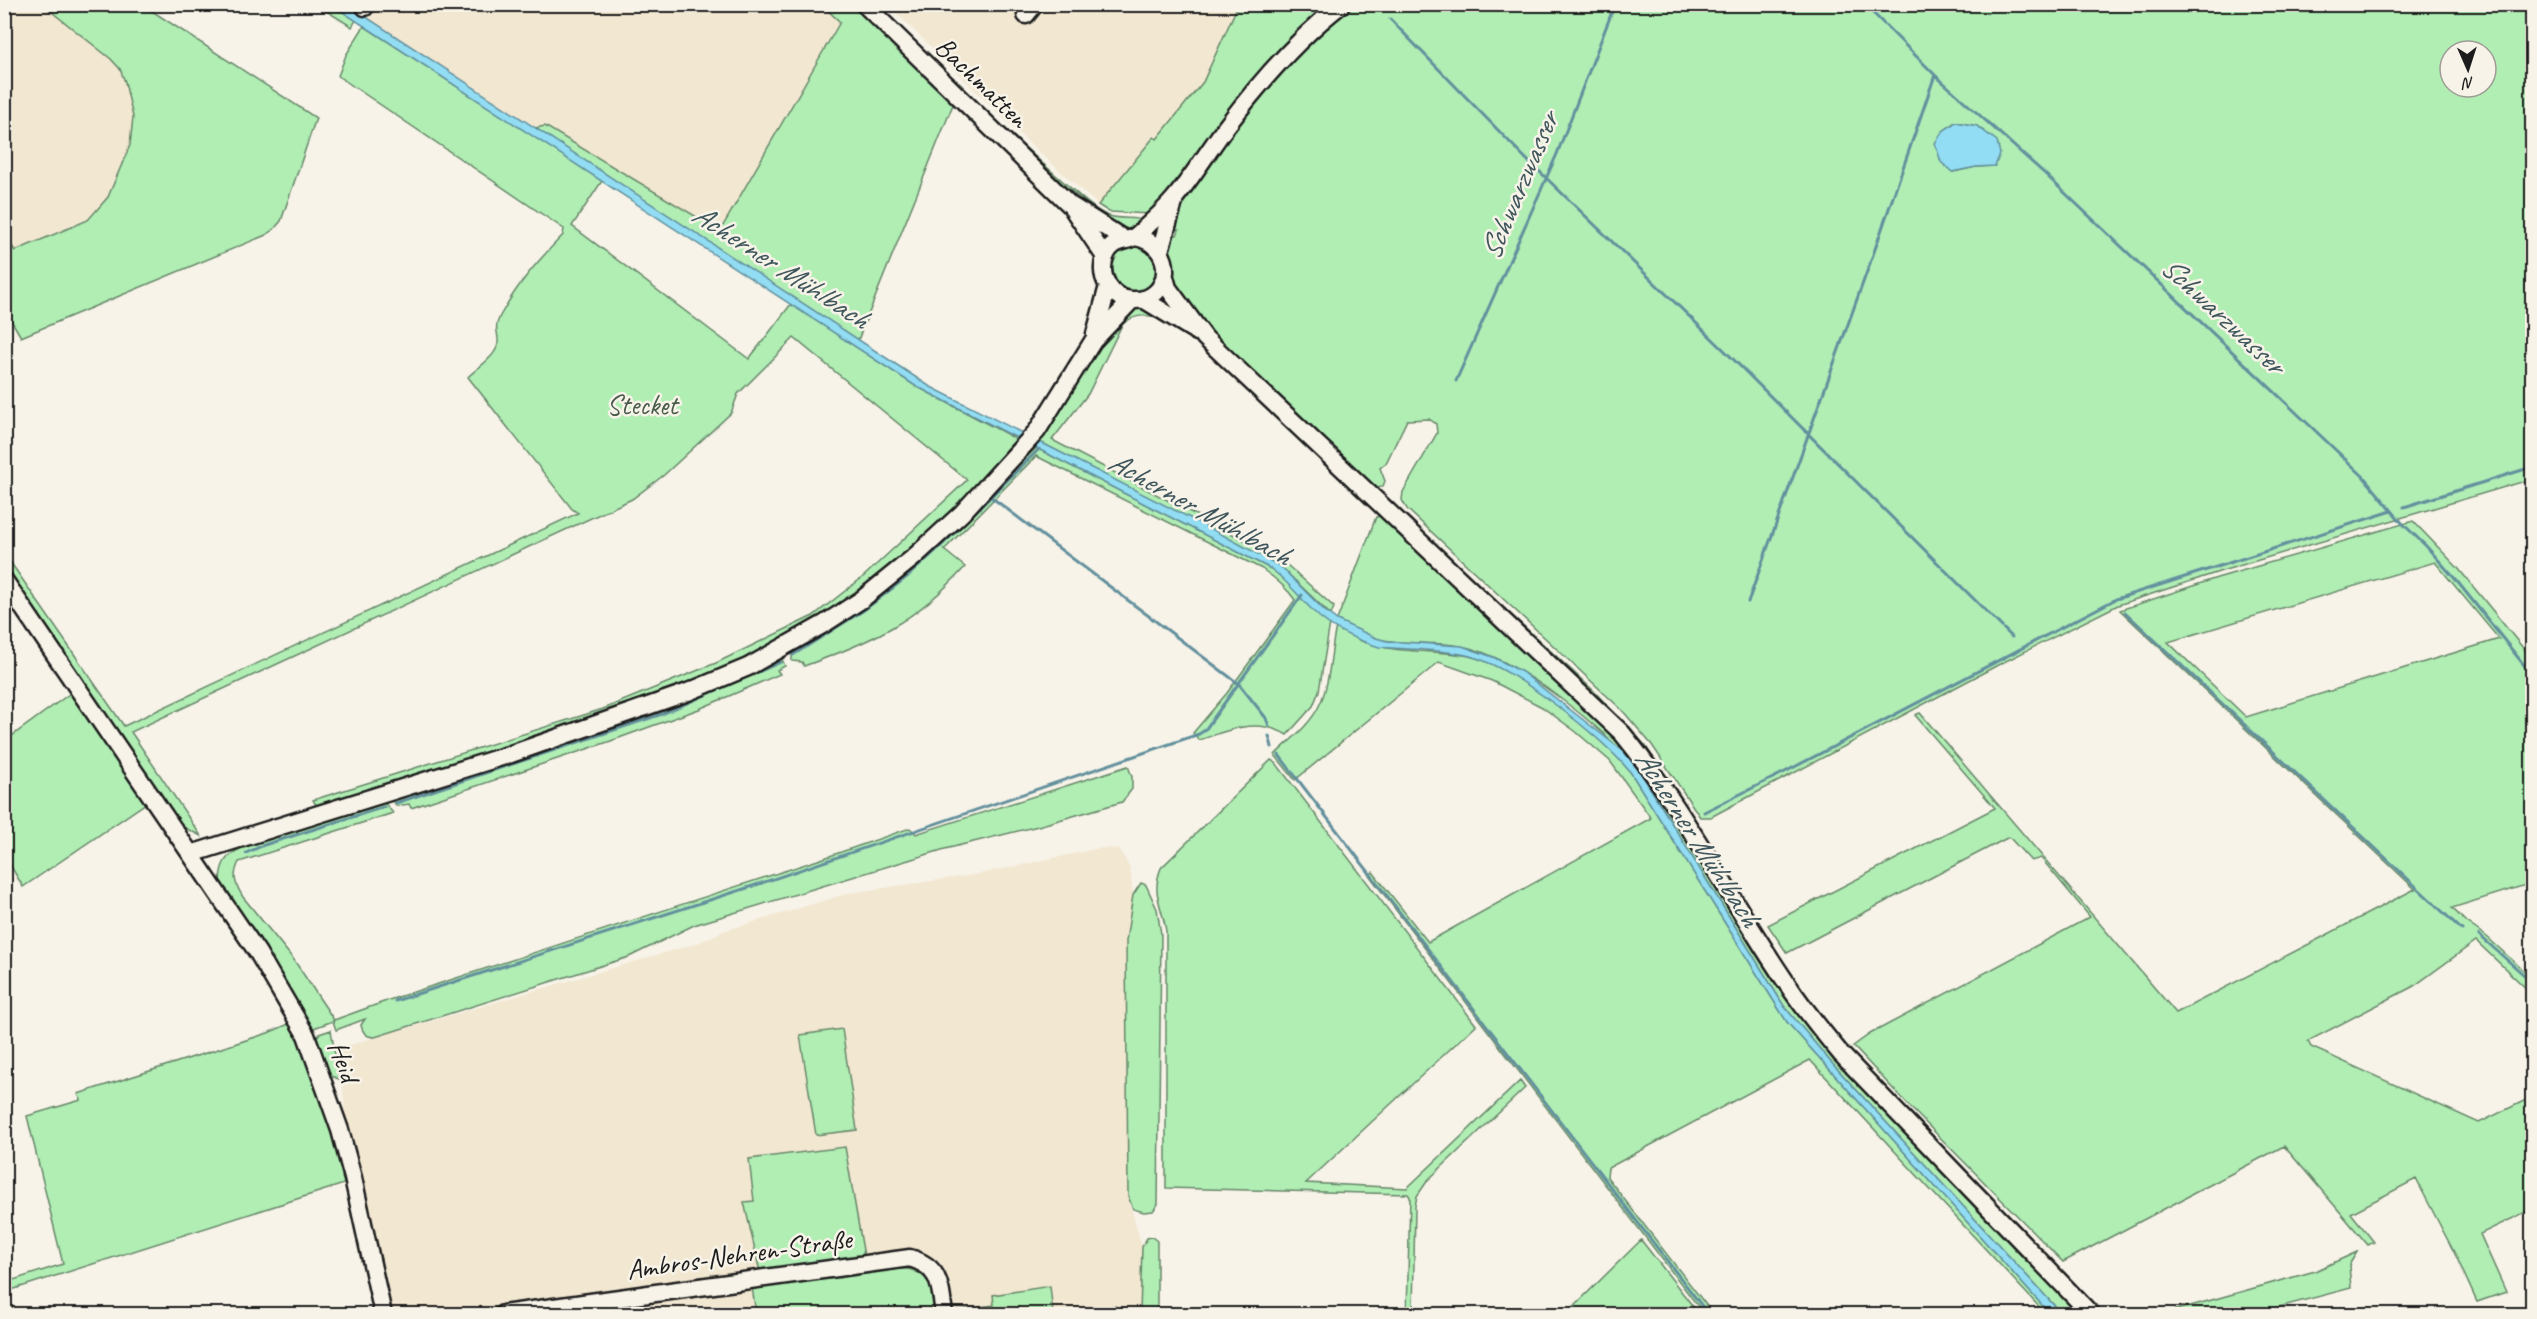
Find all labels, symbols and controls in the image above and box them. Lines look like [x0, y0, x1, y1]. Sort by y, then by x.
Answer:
street label: Bachmatten [928, 29, 1037, 136]
north arrow [2438, 39, 2498, 99]
text: N [2460, 73, 2474, 93]
water label: Schwarzwasser [1471, 102, 1569, 265]
water label: Acherner Mühlbach [685, 195, 879, 339]
water label: Schwarzwasser [2153, 248, 2297, 386]
park label: Stecket [607, 387, 680, 422]
water label: Acherner Mühlbach [1102, 442, 1300, 575]
water label: Acherner Mühlbach [1627, 742, 1771, 936]
street label: Heid [321, 1036, 369, 1090]
street label: Ambros-Nehren-Straße [624, 1221, 856, 1287]

